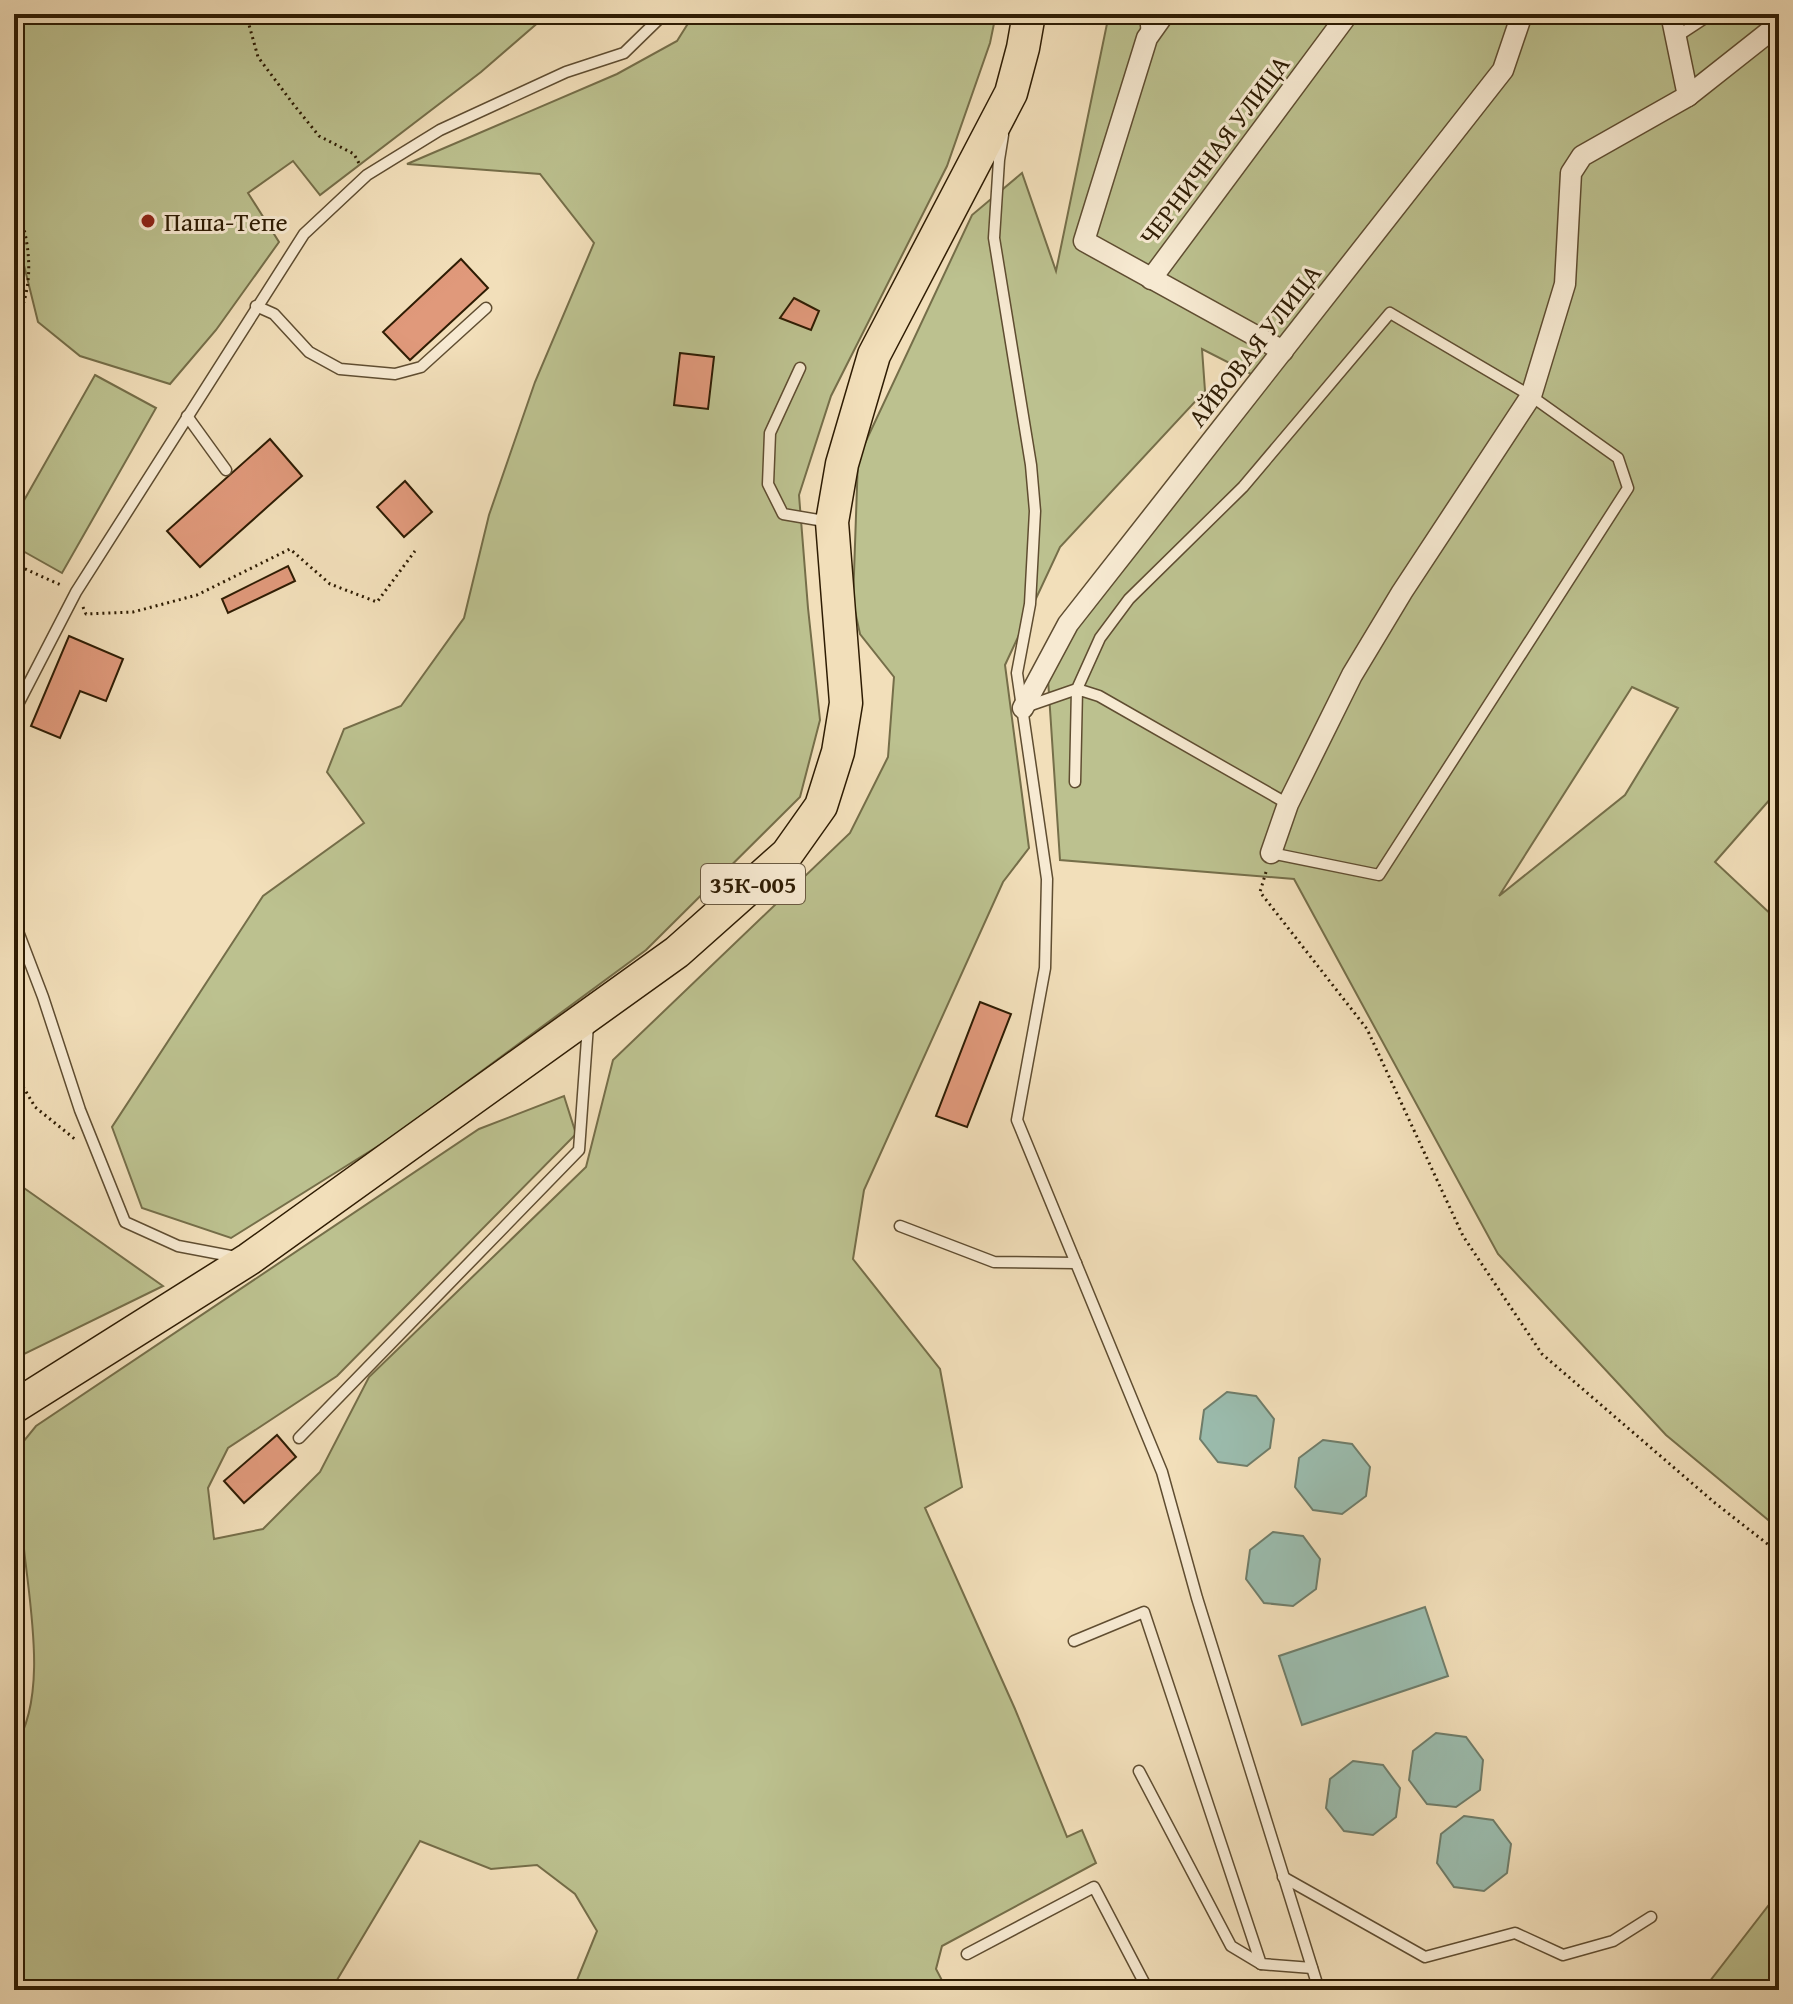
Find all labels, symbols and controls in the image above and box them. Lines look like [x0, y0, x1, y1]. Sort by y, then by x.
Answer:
street label: ЧЕРНИЧНАЯ УЛИЦА [1129, 46, 1299, 254]
place label: Паша-Тепе [164, 202, 288, 241]
marker: Паша-Тепе [139, 212, 157, 230]
street label: АЙВОВАЯ УЛИЦА [1178, 255, 1330, 435]
road number: 35К-005 [701, 864, 805, 904]

